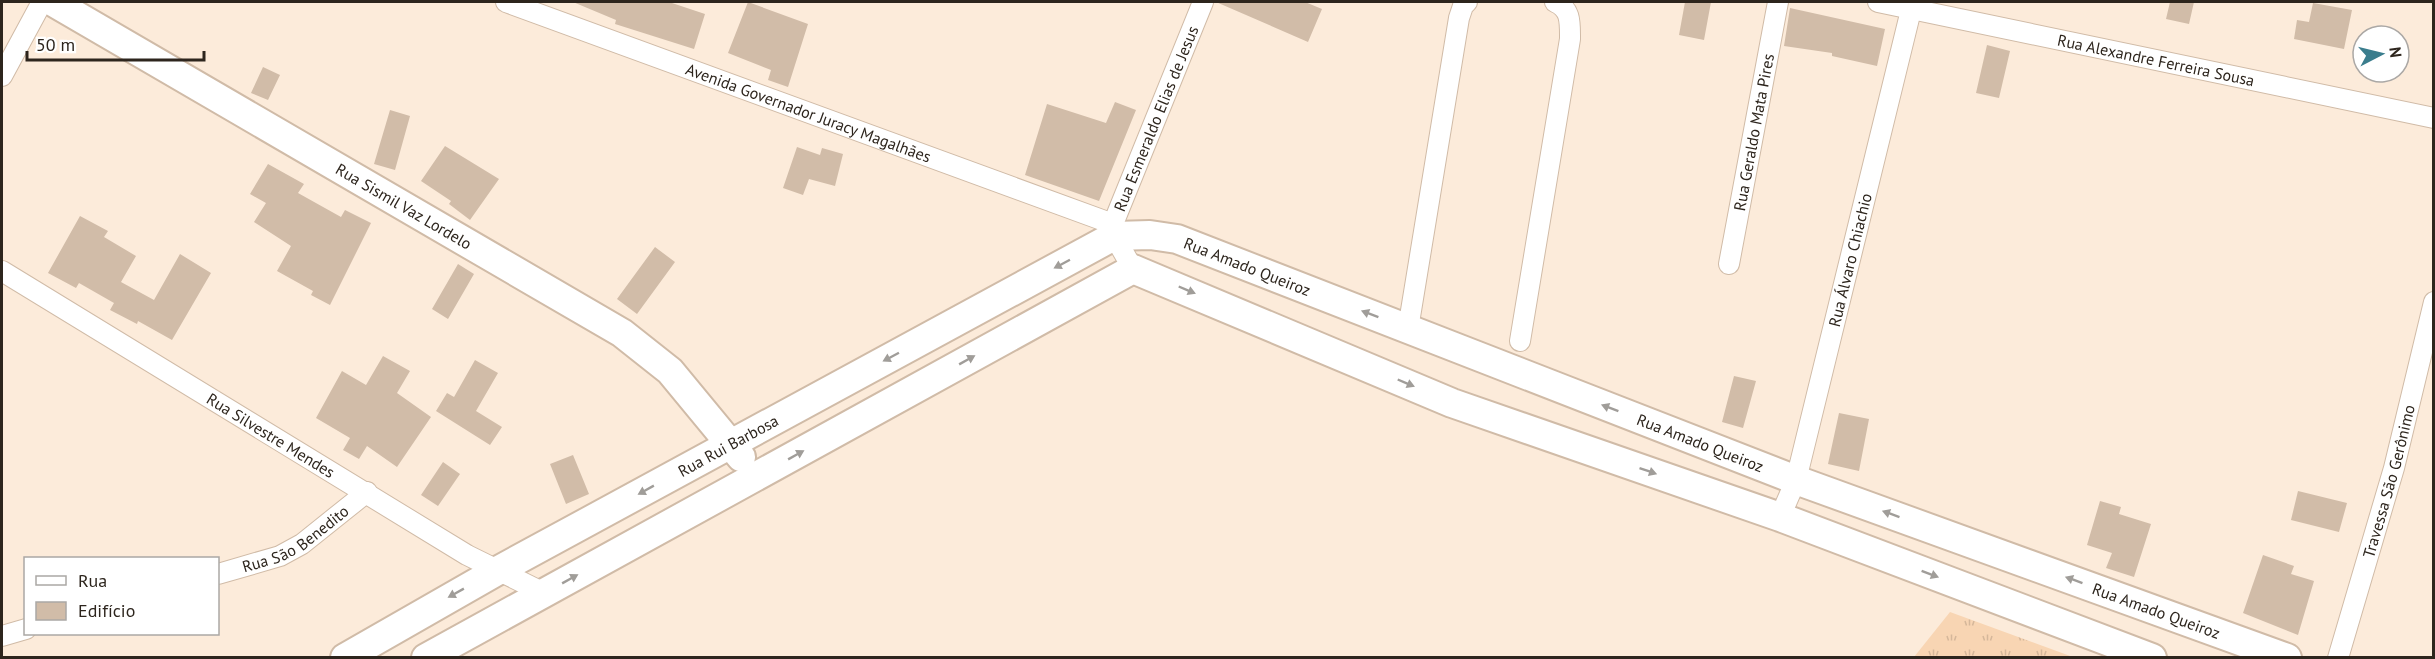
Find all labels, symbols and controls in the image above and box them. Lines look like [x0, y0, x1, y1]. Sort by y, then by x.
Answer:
street label: Rua Esmeraldo Elias de Jesus [1109, 22, 1202, 214]
scale bar [27, 24, 204, 62]
north arrow [2351, 24, 2411, 84]
street label: Rua Alexandre Ferreira Sousa [2056, 30, 2256, 90]
text: 50 m [36, 33, 75, 56]
text: N [2385, 46, 2406, 59]
street label: Rua Geraldo Mata Pires [1729, 52, 1778, 213]
street label: Avenida Governador Juracy Magalhães [683, 59, 934, 167]
street label: Rua Sismil Vaz Lordelo [332, 159, 476, 254]
street label: Rua Álvaro Chiachio [1824, 191, 1876, 329]
street label: Rua Amado Queiroz [1181, 233, 1314, 300]
one-way arrow [1054, 259, 1071, 269]
one-way arrow [1179, 285, 1197, 295]
one-way arrow [1361, 309, 1379, 319]
one-way arrow [882, 352, 899, 362]
one-way arrow [958, 356, 975, 366]
one-way arrow [1397, 378, 1415, 388]
street label: Rua Silvestre Mendes [203, 388, 339, 482]
one-way arrow [1601, 402, 1619, 412]
street label: Travessa São Gerônimo [2358, 403, 2419, 560]
street label: Rua Amado Queiroz [1634, 409, 1766, 476]
street label: Rua Rui Barbosa [674, 410, 782, 481]
one-way arrow [788, 449, 804, 460]
one-way arrow [1639, 467, 1657, 477]
one-way arrow [637, 485, 654, 495]
street label: Rua São Benedito [240, 501, 353, 576]
one-way arrow [1882, 509, 1900, 519]
legend [24, 557, 219, 635]
text: Rua [78, 569, 107, 592]
one-way arrow [1921, 569, 1939, 579]
one-way arrow [561, 574, 578, 584]
one-way arrow [2065, 575, 2083, 585]
street label: Rua Amado Queiroz [2090, 578, 2223, 643]
one-way arrow [448, 588, 464, 599]
text: Edifício [78, 599, 135, 622]

